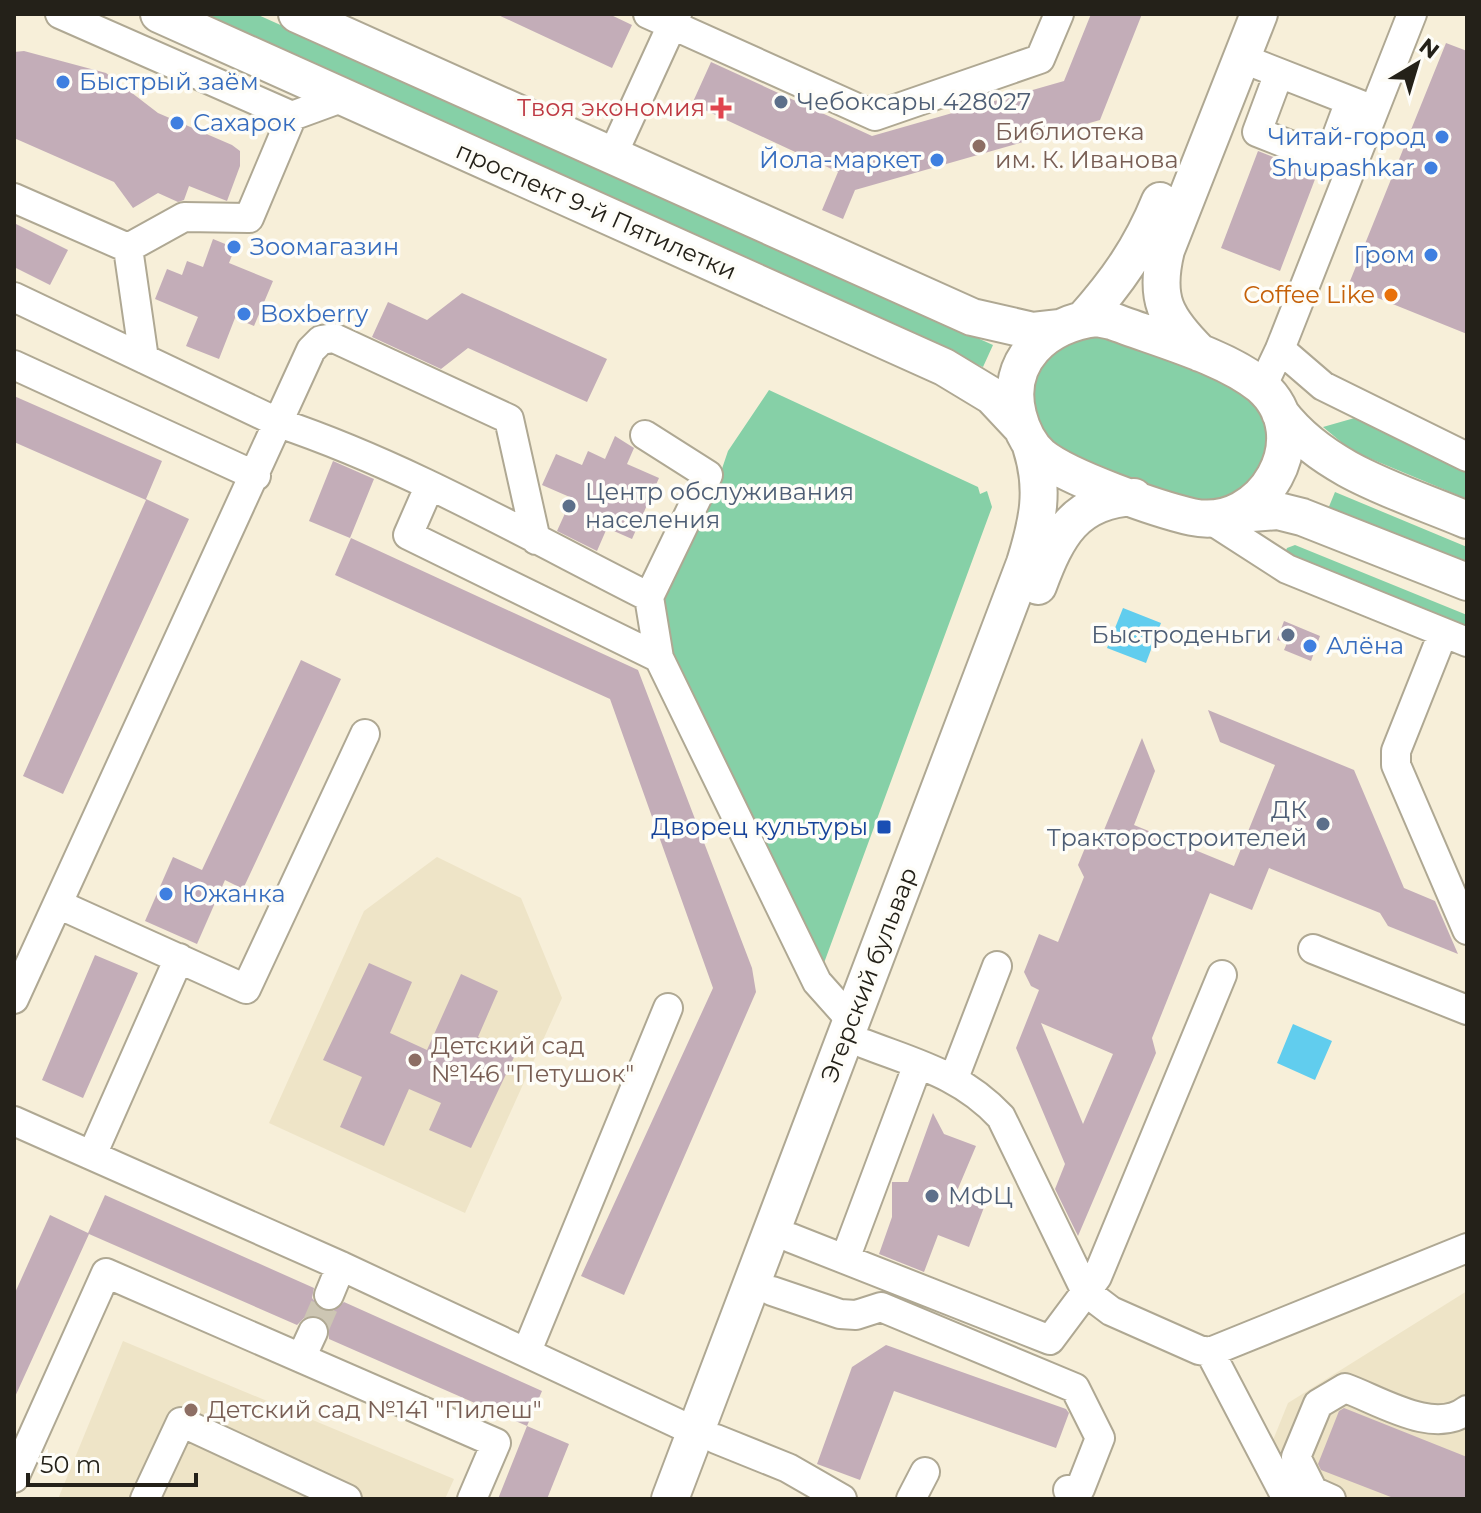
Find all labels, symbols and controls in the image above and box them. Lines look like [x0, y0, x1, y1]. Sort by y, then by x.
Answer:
north arrow [1377, 24, 1457, 104]
text: N [1414, 33, 1444, 65]
place label: Быстрый заём [79, 67, 259, 96]
marker: Быстрый заём [54, 73, 72, 91]
place label: Чебоксары 428027 [797, 87, 1031, 116]
place label: Твоя экономия [517, 93, 705, 122]
marker: Чебоксары 428027 [772, 93, 790, 111]
marker: Твоя экономия [712, 99, 730, 117]
place label: Сахарок [193, 108, 296, 137]
marker: Сахарок [168, 114, 186, 132]
place label: Библиотека им. К. Иванова [995, 117, 1178, 174]
place label: Читай-город [1268, 122, 1426, 151]
marker: Читай-город [1433, 128, 1451, 146]
street label: проспект 9-й Пятилетки [451, 135, 741, 286]
marker: Библиотека им. К. Иванова [970, 137, 988, 155]
place label: Йола-маркет [759, 145, 922, 174]
marker: Йола-маркет [928, 151, 946, 169]
place label: Shupashkar [1272, 153, 1415, 182]
marker: Shupashkar [1422, 159, 1440, 177]
place label: Зоомагазин [250, 232, 399, 261]
marker: Зоомагазин [225, 238, 243, 256]
place label: Гром [1353, 240, 1415, 269]
marker: Гром [1422, 246, 1440, 264]
place label: Coffee Like [1243, 280, 1375, 309]
marker: Coffee Like [1382, 286, 1400, 304]
place label: Boxberry [260, 299, 368, 328]
marker: Boxberry [235, 305, 253, 323]
place label: Центр обслуживания населения [585, 477, 854, 534]
marker: Центр обслуживания населения [560, 497, 578, 515]
place label: Быстроденьги [1091, 620, 1272, 649]
marker: Быстроденьги [1279, 626, 1297, 644]
place label: Алёна [1326, 631, 1404, 660]
marker: Алёна [1301, 637, 1319, 655]
place label: ДК Тракторостроителей [1047, 795, 1307, 852]
place label: Дворец культуры [651, 812, 868, 841]
marker: ДК Тракторостроителей [1314, 815, 1332, 833]
marker: Дворец культуры [875, 818, 893, 836]
street label: Эгерский бульвар [814, 863, 923, 1086]
place label: Южанка [182, 879, 285, 908]
marker: Южанка [157, 885, 175, 903]
place label: Детский сад №146 "Петушок" [431, 1031, 634, 1088]
marker: Детский сад №146 "Петушок" [406, 1051, 424, 1069]
place label: МФЦ [948, 1181, 1013, 1210]
marker: МФЦ [923, 1187, 941, 1205]
place label: Детский сад №141 "Пилеш" [207, 1395, 542, 1424]
marker: Детский сад №141 "Пилеш" [182, 1401, 200, 1419]
scale bar [28, 1437, 196, 1487]
text: 50 m [40, 1450, 101, 1479]

